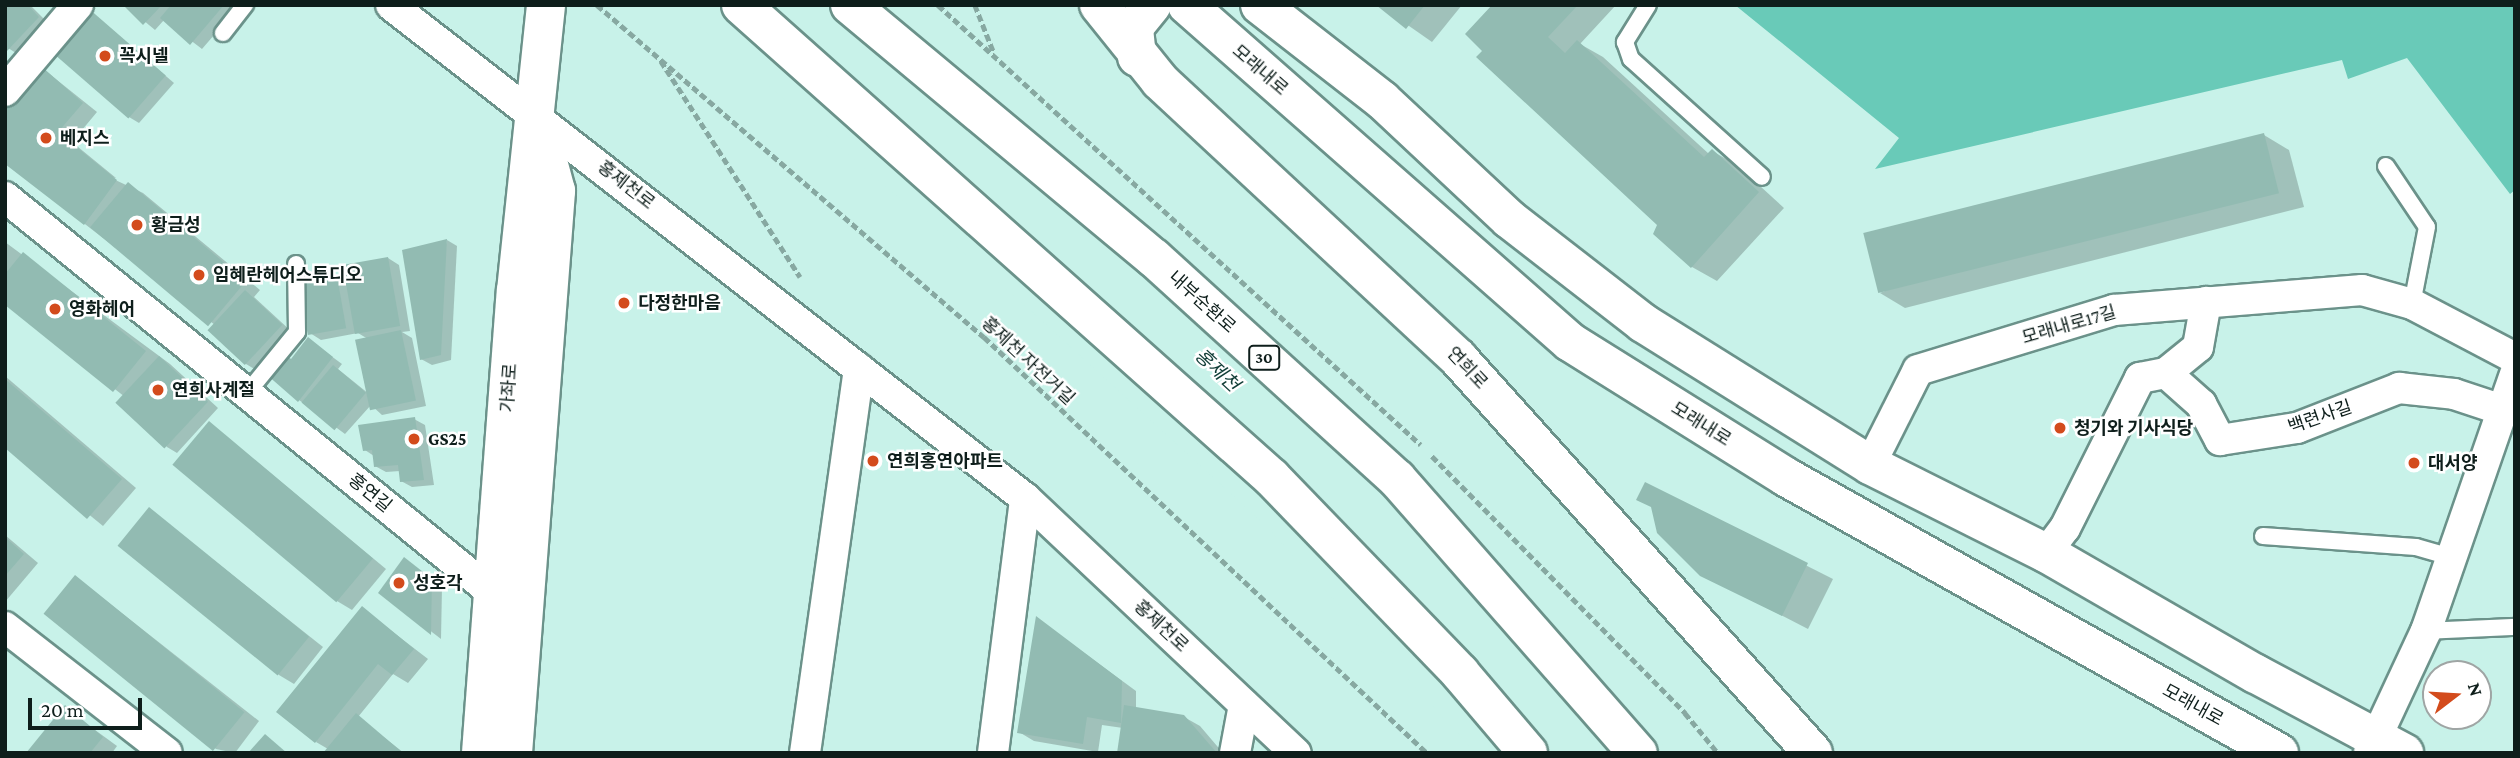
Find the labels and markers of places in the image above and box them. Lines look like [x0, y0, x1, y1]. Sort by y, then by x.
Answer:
place label: 꼭시넬 [119, 45, 169, 67]
marker: 꼭시넬 [97, 48, 113, 64]
place label: 베지스 [60, 127, 110, 149]
marker: 베지스 [38, 130, 54, 146]
place label: 황금성 [151, 214, 201, 236]
marker: 황금성 [129, 217, 145, 233]
place label: 임혜란헤어스튜디오 [213, 264, 362, 286]
marker: 임혜란헤어스튜디오 [191, 267, 207, 283]
place label: 다정한마음 [638, 292, 721, 314]
marker: 다정한마음 [616, 295, 632, 311]
place label: 영화헤어 [69, 298, 135, 320]
marker: 영화헤어 [47, 301, 63, 317]
place label: 연희사계절 [172, 379, 255, 401]
marker: 연희사계절 [150, 382, 166, 398]
place label: 청기와 기사식당 [2074, 417, 2193, 439]
marker: 청기와 기사식당 [2052, 420, 2068, 436]
place label: GS25 [428, 428, 467, 450]
marker: GS25 [406, 431, 422, 447]
place label: 연희홍연아파트 [887, 450, 1003, 472]
place label: 대서양 [2428, 452, 2478, 474]
marker: 연희홍연아파트 [865, 453, 881, 469]
marker: 대서양 [2406, 455, 2422, 471]
place label: 성호각 [413, 572, 463, 594]
marker: 성호각 [391, 575, 407, 591]

